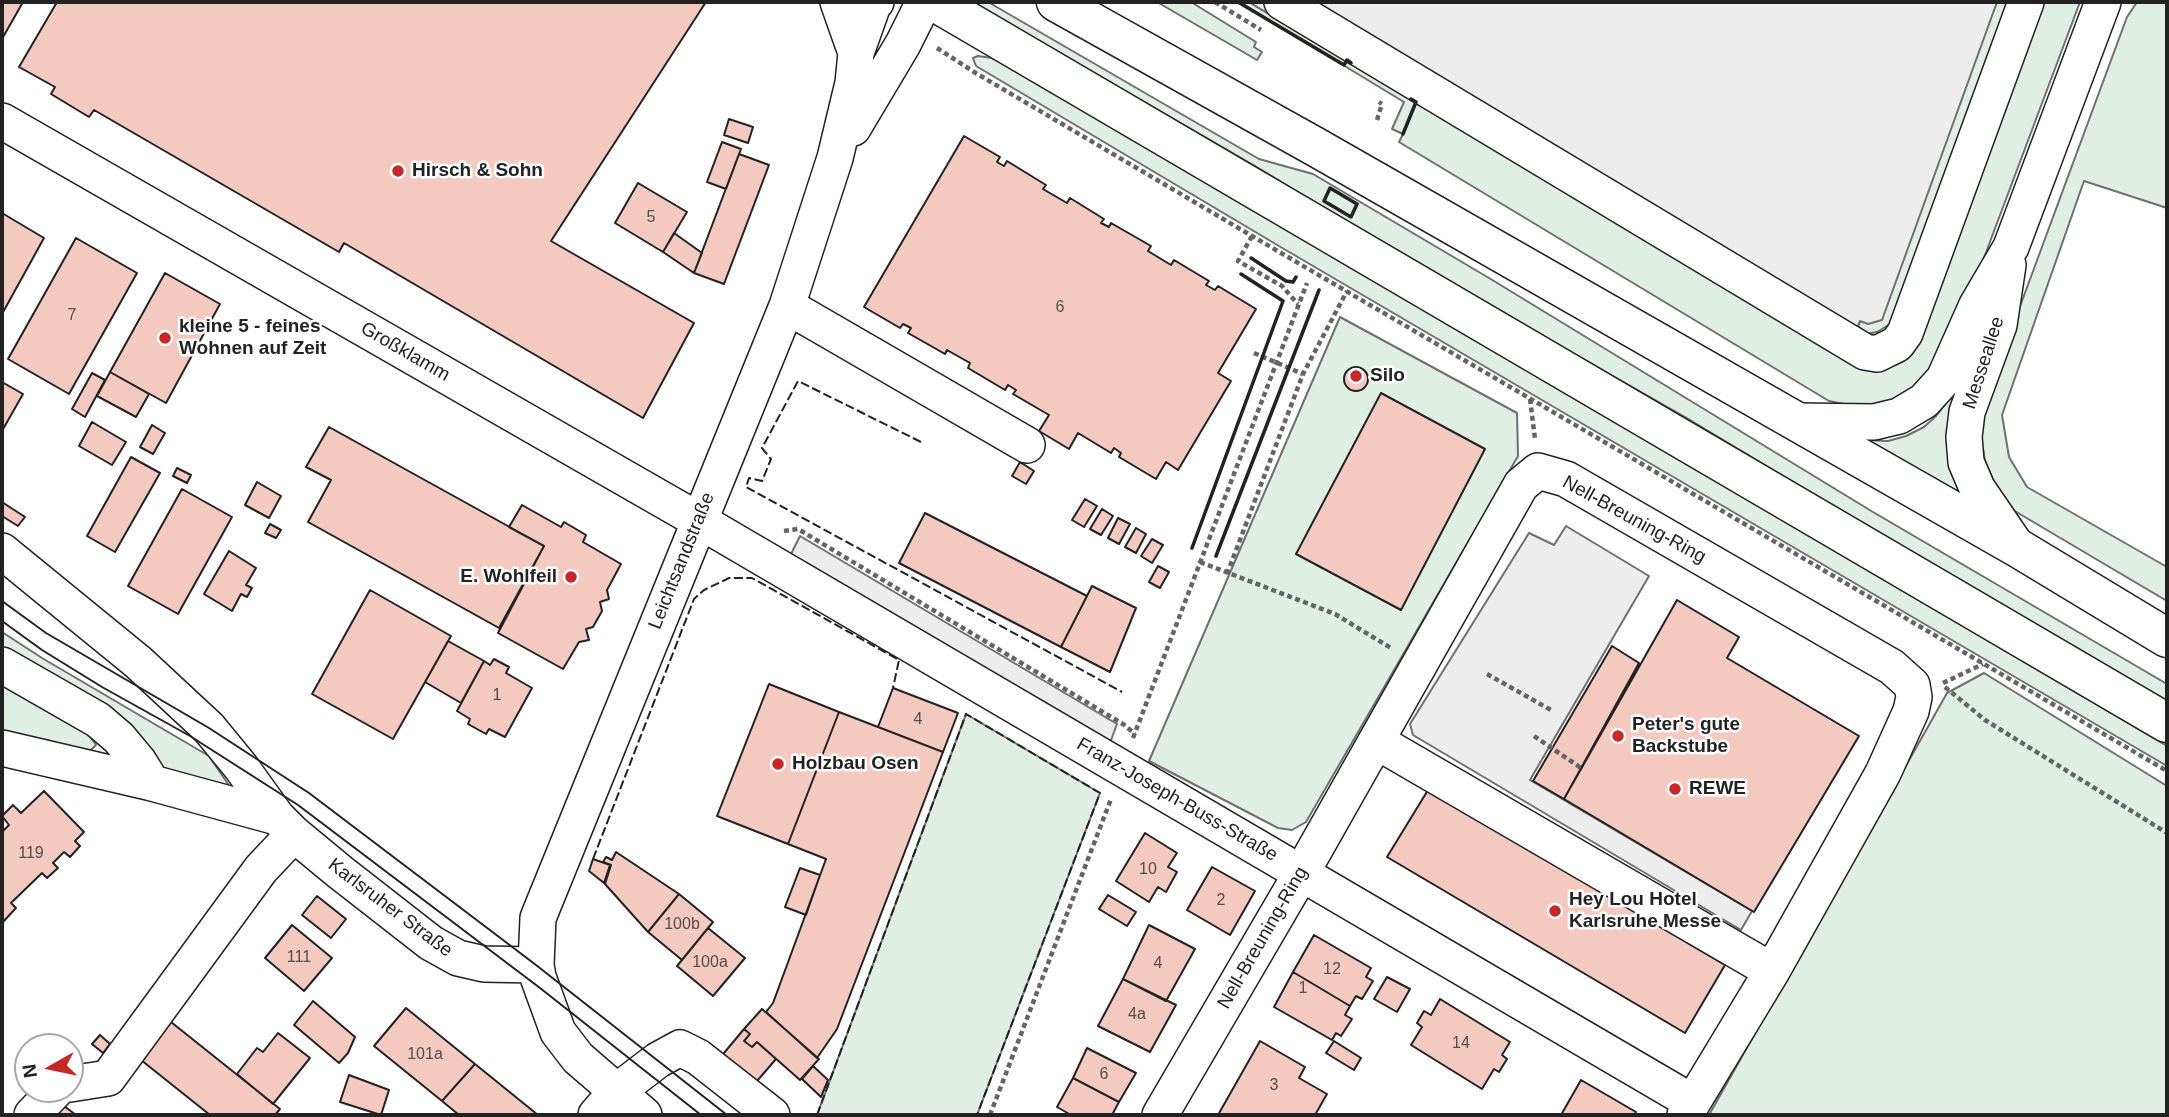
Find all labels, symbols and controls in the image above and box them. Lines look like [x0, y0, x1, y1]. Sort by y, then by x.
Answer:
place label: Hirsch & Sohn [412, 160, 543, 182]
marker: Hirsch & Sohn [390, 163, 406, 179]
house number: 5 [647, 208, 655, 228]
house number: 6 [1056, 298, 1064, 318]
house number: 7 [68, 306, 76, 326]
street label: Messeallee [1958, 314, 2010, 412]
place label: kleine 5 - feines Wohnen auf Zeit [179, 316, 326, 360]
street label: Großklamm [356, 317, 454, 387]
marker: kleine 5 - feines Wohnen auf Zeit [157, 330, 173, 346]
place label: Silo [1370, 365, 1405, 387]
marker: Silo [1348, 368, 1364, 384]
street label: Nell-Breuning-Ring [1558, 471, 1710, 569]
street label: Leichtsandstraße [644, 489, 720, 633]
place label: E. Wohlfeil [460, 566, 557, 588]
marker: E. Wohlfeil [563, 569, 579, 585]
house number: 1 [493, 686, 501, 706]
house number: 4 [914, 710, 922, 730]
place label: Peter's gute Backstube [1632, 714, 1740, 758]
marker: Peter's gute Backstube [1610, 728, 1626, 744]
street label: Franz-Joseph-Buss-Straße [1073, 733, 1281, 867]
place label: Holzbau Osen [792, 753, 919, 775]
marker: Holzbau Osen [770, 756, 786, 772]
place label: REWE [1689, 778, 1746, 800]
marker: REWE [1667, 781, 1683, 797]
house number: 119 [18, 844, 44, 864]
street label: Karlsruher Straße [323, 854, 457, 962]
house number: 10 [1139, 860, 1157, 880]
street label: Nell-Breuning-Ring [1213, 863, 1313, 1013]
place label: Hey Lou Hotel Karlsruhe Messe [1569, 889, 1721, 933]
house number: 2 [1217, 891, 1225, 911]
marker: Hey Lou Hotel Karlsruhe Messe [1547, 903, 1563, 919]
house number: 100b [664, 915, 700, 935]
house number: 111 [287, 948, 311, 968]
house number: 100a [692, 953, 728, 973]
house number: 4 [1154, 954, 1162, 974]
house number: 12 [1323, 960, 1341, 980]
house number: 1 [1299, 979, 1307, 999]
house number: 4a [1128, 1005, 1146, 1025]
north arrow [14, 1033, 84, 1103]
house number: 14 [1452, 1034, 1470, 1054]
house number: 101a [407, 1045, 443, 1065]
text: N [18, 1063, 41, 1079]
house number: 6 [1100, 1065, 1108, 1085]
house number: 3 [1270, 1076, 1278, 1096]

